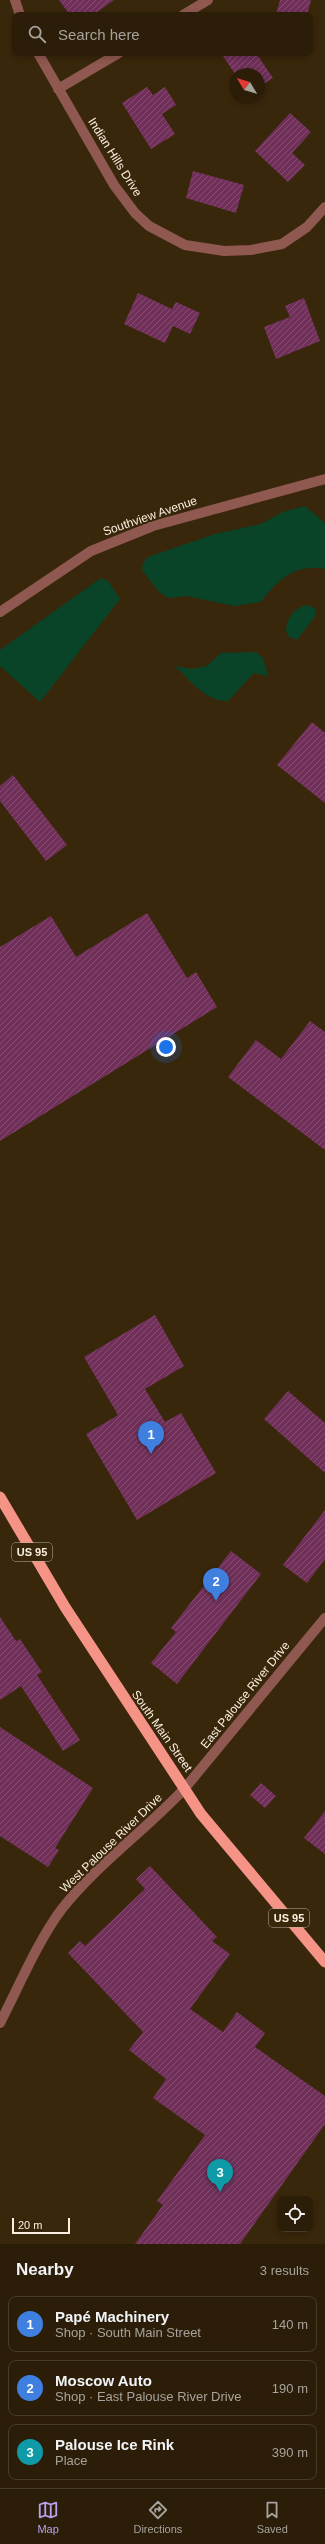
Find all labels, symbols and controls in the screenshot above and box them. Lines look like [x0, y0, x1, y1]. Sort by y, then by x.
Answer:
search box [12, 12, 313, 56]
icon: search [26, 23, 48, 45]
text: Search here [58, 26, 140, 43]
north arrow [229, 68, 265, 104]
street label: Indian Hills Drive [85, 115, 145, 199]
street label: Southview Avenue [101, 493, 199, 539]
your location [156, 1037, 176, 1057]
pin: 1 [138, 1421, 164, 1454]
road number: US 95 [12, 1543, 52, 1561]
pin: 2 [203, 1568, 229, 1601]
street label: East Palouse River Drive [198, 1639, 293, 1751]
street label: South Main Street [129, 1688, 196, 1775]
street label: West Palouse River Drive [57, 1790, 165, 1895]
road number: US 95 [269, 1909, 309, 1927]
pin: 3 [207, 2159, 233, 2192]
map controls [277, 2196, 313, 2232]
button: locate [277, 2196, 313, 2232]
scale bar [12, 2216, 70, 2235]
text: 20 m [18, 2219, 42, 2231]
text: Nearby [16, 2260, 74, 2279]
text: 3 results [260, 2263, 309, 2278]
text: Papé Machinery [55, 2308, 169, 2325]
text: 1 [26, 2317, 34, 2332]
text: 140 m [272, 2317, 308, 2332]
text: Shop · South Main Street [55, 2325, 201, 2340]
text: Moscow Auto [55, 2372, 152, 2389]
text: 2 [26, 2381, 34, 2396]
text: 190 m [272, 2381, 308, 2396]
text: Shop · East Palouse River Drive [55, 2389, 241, 2404]
text: Palouse Ice Rink [55, 2436, 174, 2453]
text: 3 [26, 2445, 34, 2460]
text: 390 m [272, 2445, 308, 2460]
text: Place [55, 2453, 88, 2468]
tab: Map [37, 2499, 59, 2535]
tab: Directions [133, 2499, 182, 2535]
tab: Saved [257, 2499, 288, 2535]

